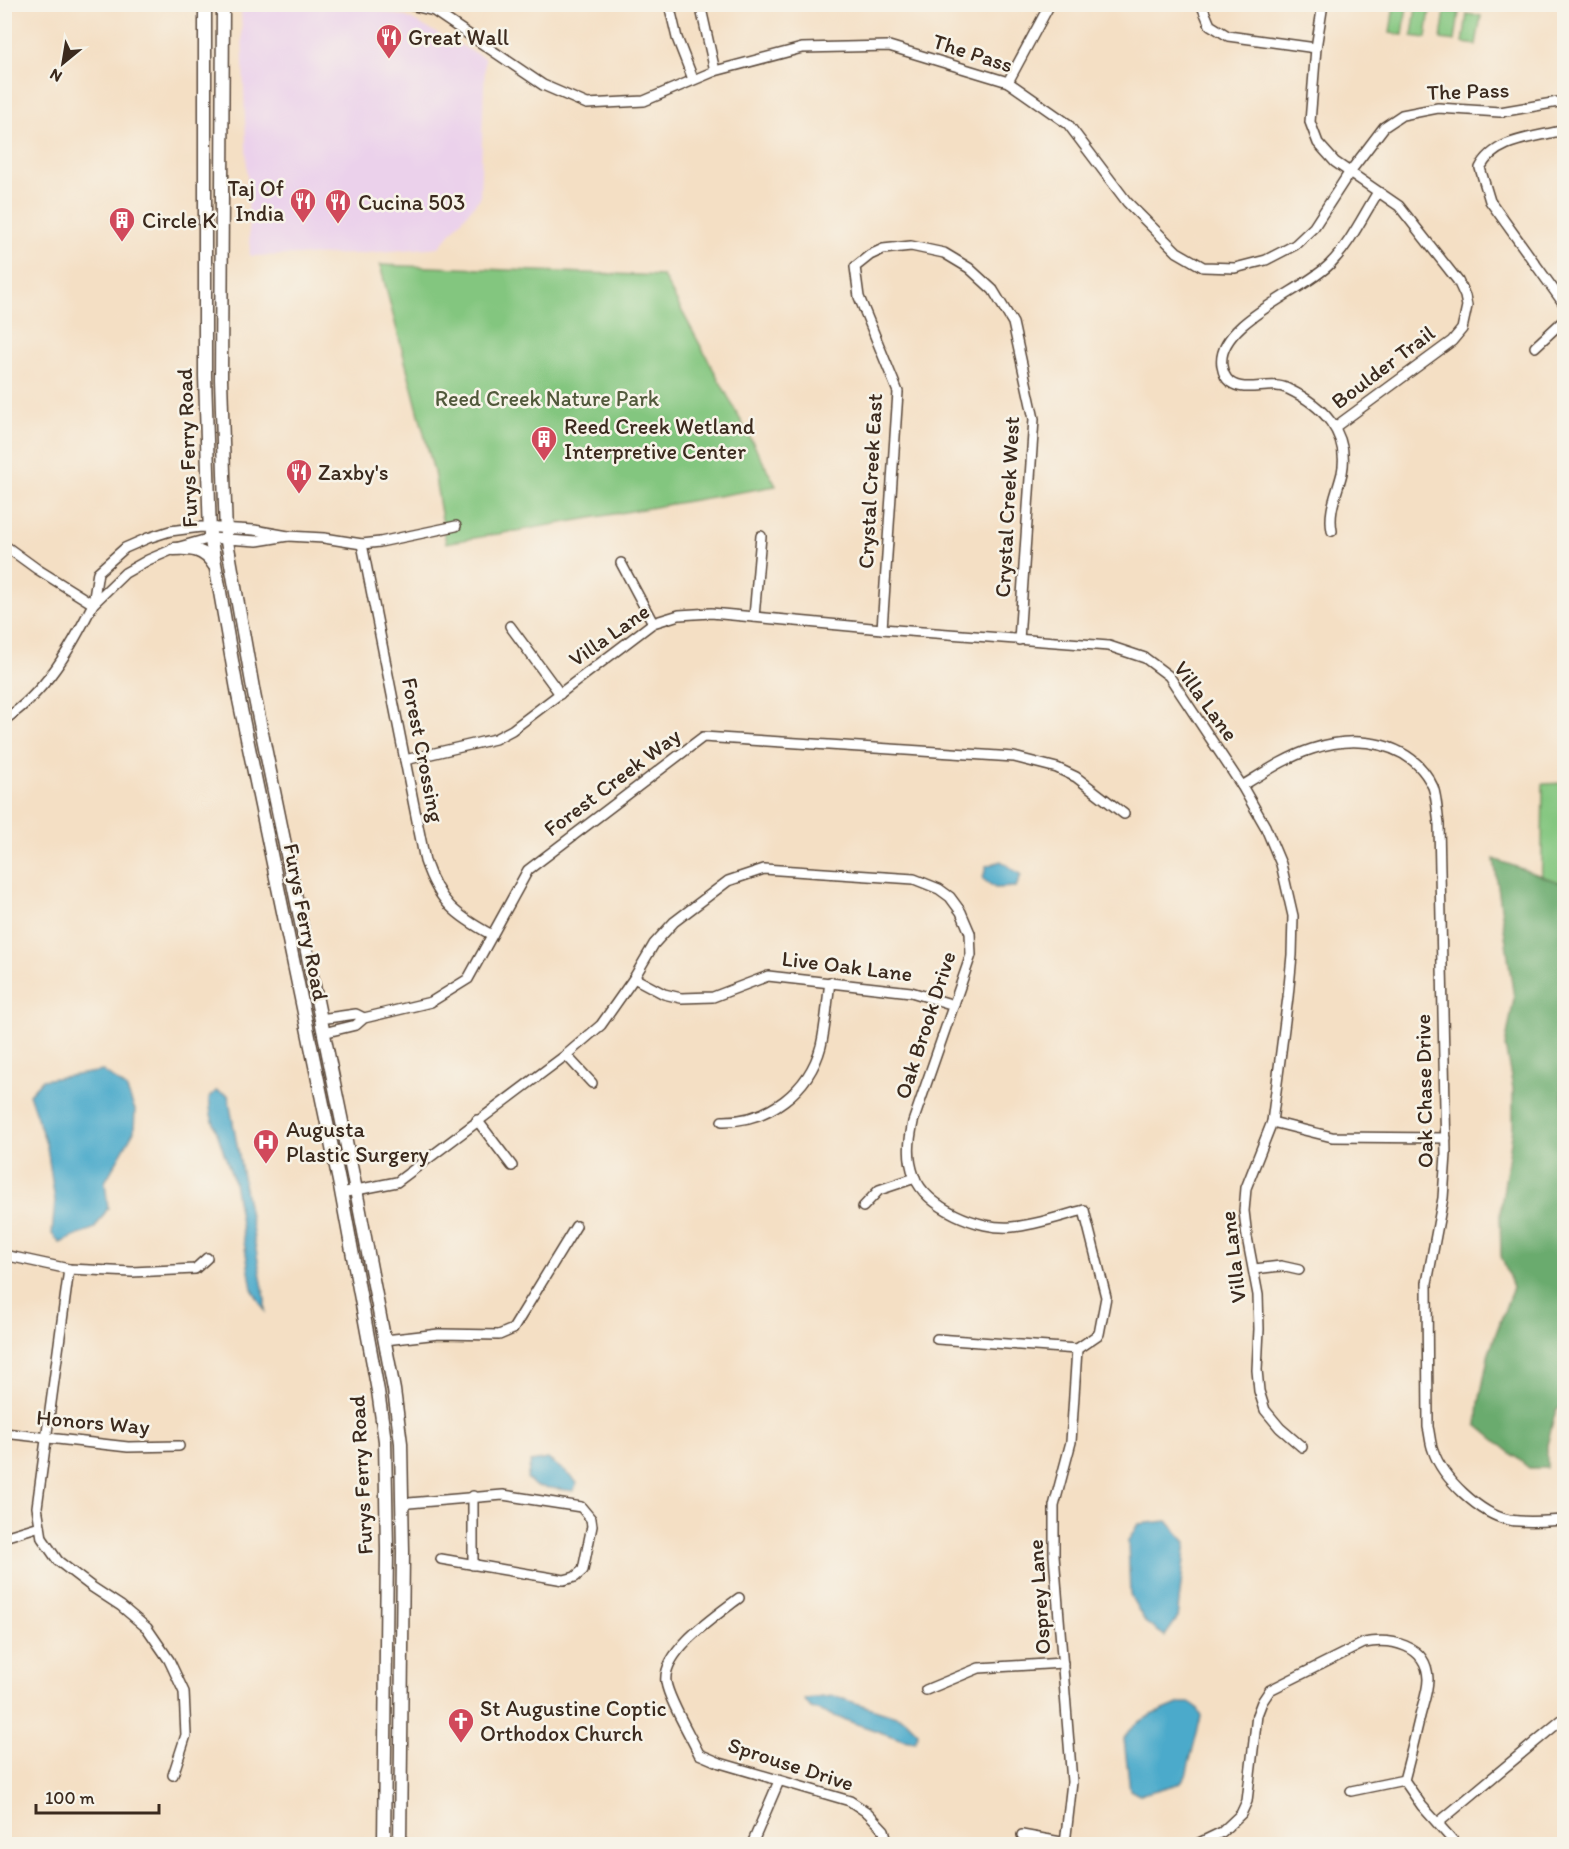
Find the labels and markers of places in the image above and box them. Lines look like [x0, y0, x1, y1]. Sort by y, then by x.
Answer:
restaurant icon: Great Wall [374, 22, 404, 60]
place label: Great Wall [408, 24, 509, 51]
place label: Taj Of India [228, 175, 284, 227]
restaurant icon: Taj Of India [288, 186, 318, 224]
restaurant icon: Cucina 503 [323, 187, 353, 225]
place label: Cucina 503 [358, 189, 465, 216]
building icon: Circle K [107, 205, 137, 243]
place label: Circle K [142, 207, 216, 234]
place label: Reed Creek Wetland Interpretive Center [564, 413, 755, 465]
building icon: Reed Creek Wetland Interpretive Center [529, 424, 559, 462]
restaurant icon: Zaxby's [284, 457, 314, 495]
place label: Zaxby's [318, 459, 389, 486]
place label: Augusta Plastic Surgery [286, 1116, 430, 1168]
hospital icon: Augusta Plastic Surgery [251, 1127, 281, 1165]
place label: St Augustine Coptic Orthodox Church [480, 1695, 667, 1747]
church icon: St Augustine Coptic Orthodox Church [446, 1706, 476, 1744]

